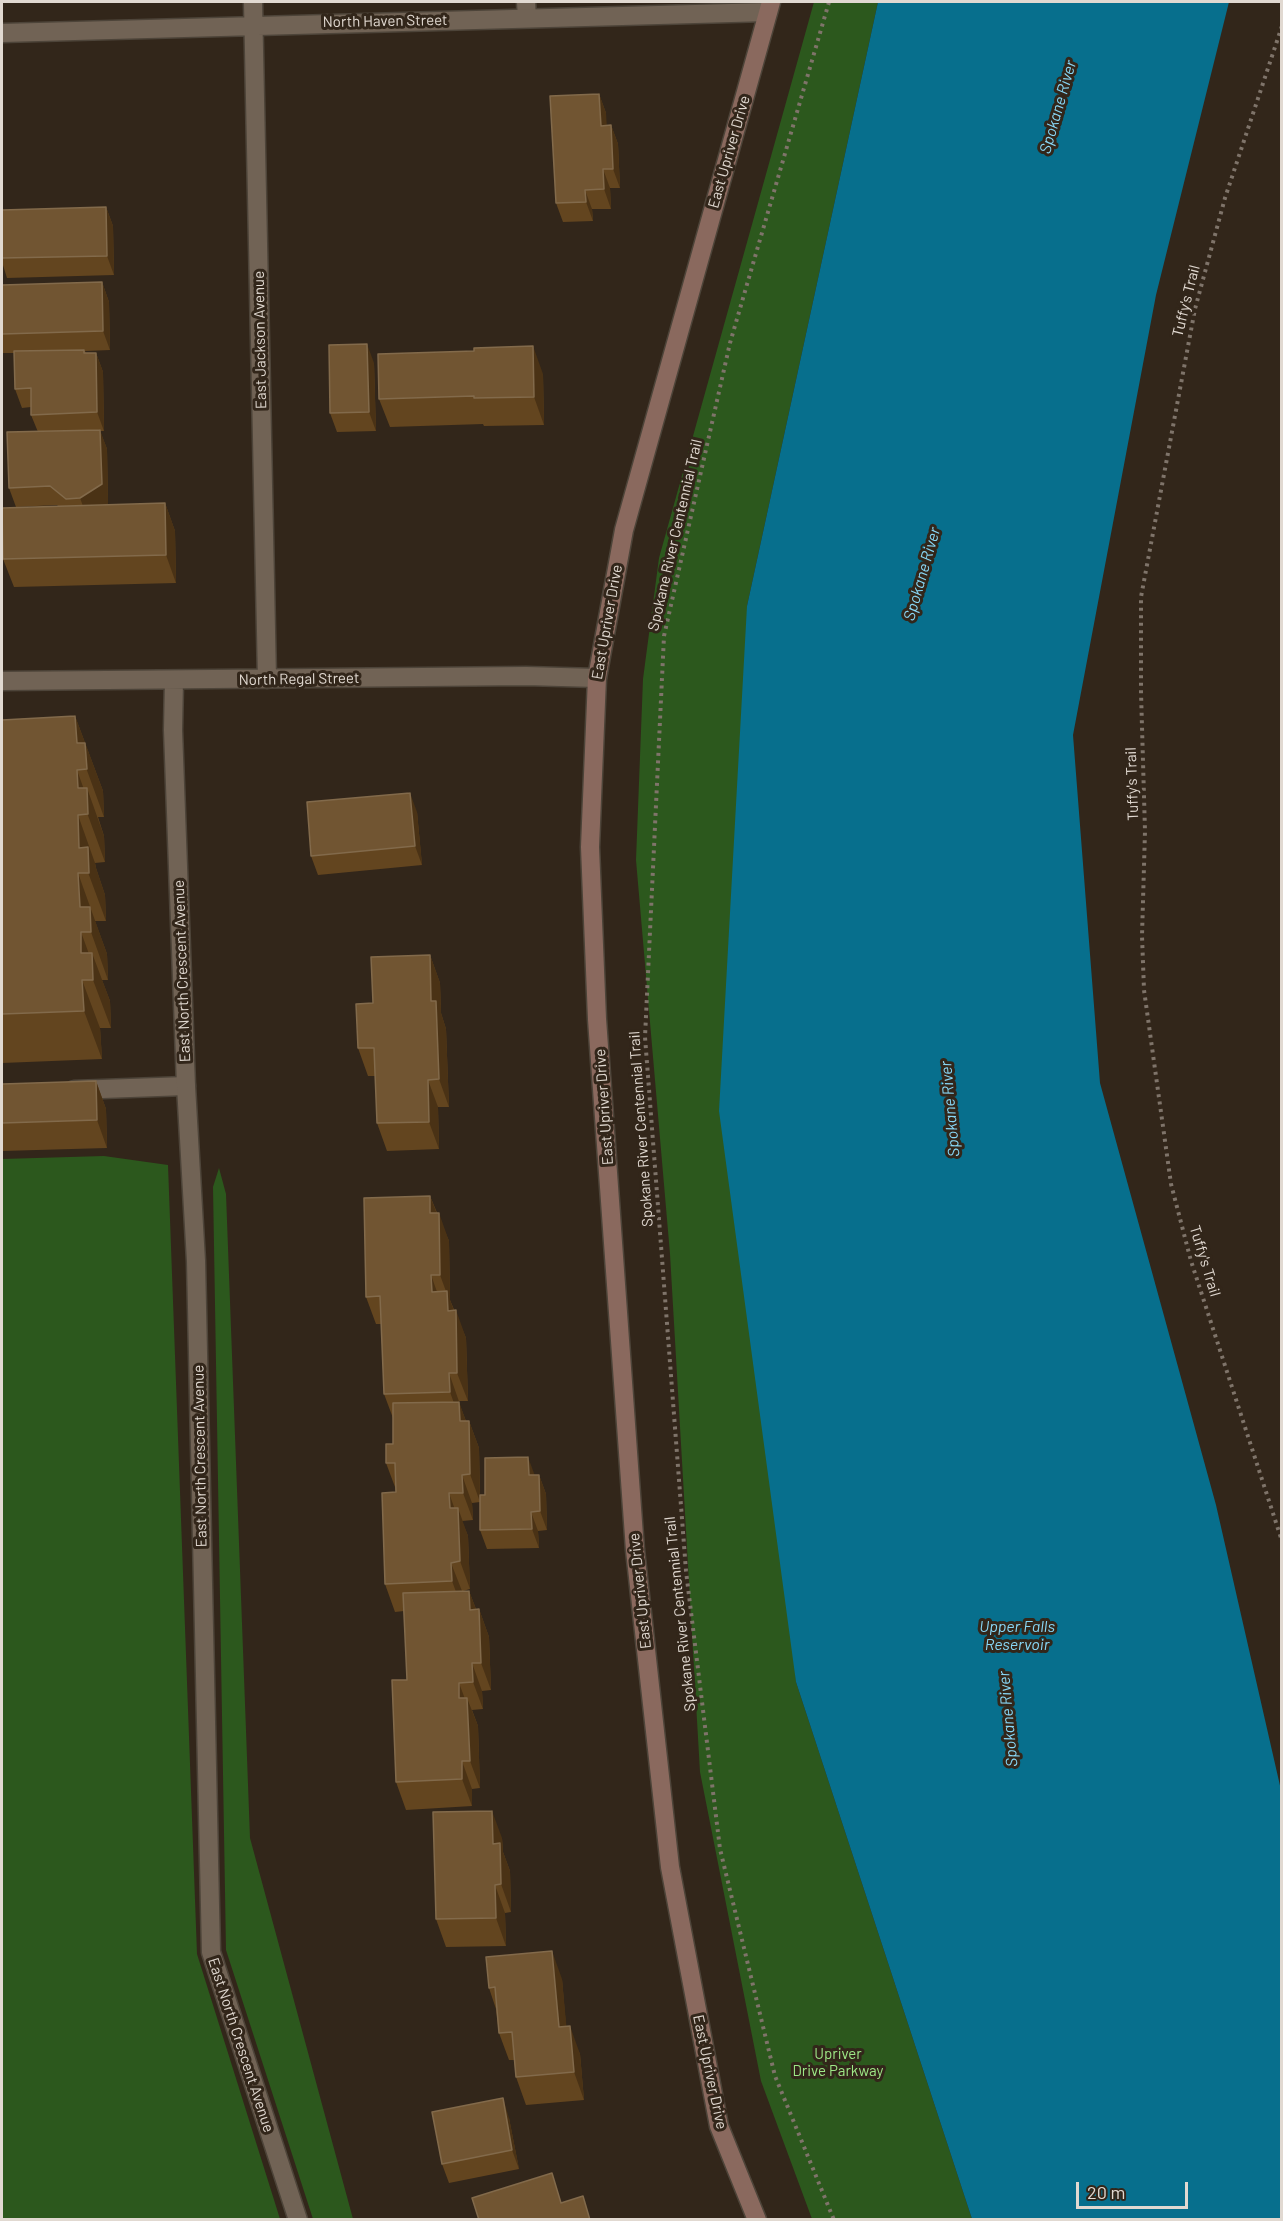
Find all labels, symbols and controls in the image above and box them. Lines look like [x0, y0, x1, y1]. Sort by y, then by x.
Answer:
street label: North Haven Street [322, 11, 448, 31]
water label: Spokane River [1036, 58, 1080, 156]
street label: East Upriver Drive [704, 94, 754, 210]
street label: Tuffy's Trail [1168, 263, 1204, 339]
street label: East Jackson Avenue [250, 271, 270, 409]
street label: Spokane River Centennial Trail [644, 437, 706, 633]
water label: Spokane River [900, 525, 944, 623]
street label: East Upriver Drive [588, 563, 626, 681]
street label: North Regal Street [238, 669, 360, 689]
street label: Tuffy's Trail [1122, 747, 1142, 821]
street label: East North Crescent Avenue [170, 880, 194, 1062]
street label: Spokane River Centennial Trail [625, 1031, 657, 1227]
street label: East Upriver Drive [591, 1048, 617, 1166]
water label: Spokane River [936, 1060, 964, 1158]
street label: Tuffy's Trail [1186, 1223, 1224, 1299]
street label: East North Crescent Avenue [189, 1365, 211, 1547]
street label: Spokane River Centennial Trail [661, 1516, 699, 1712]
street label: East Upriver Drive [625, 1532, 655, 1650]
water label: Upper Falls Reservoir [979, 1617, 1055, 1655]
water label: Spokane River [994, 1670, 1022, 1768]
street label: East North Crescent Avenue [204, 1955, 278, 2135]
street label: East Upriver Drive [689, 2013, 731, 2131]
park label: Upriver Drive Parkway [792, 2045, 884, 2080]
scale bar [1079, 2170, 1192, 2208]
text: 20 m [1087, 2181, 1125, 2203]

